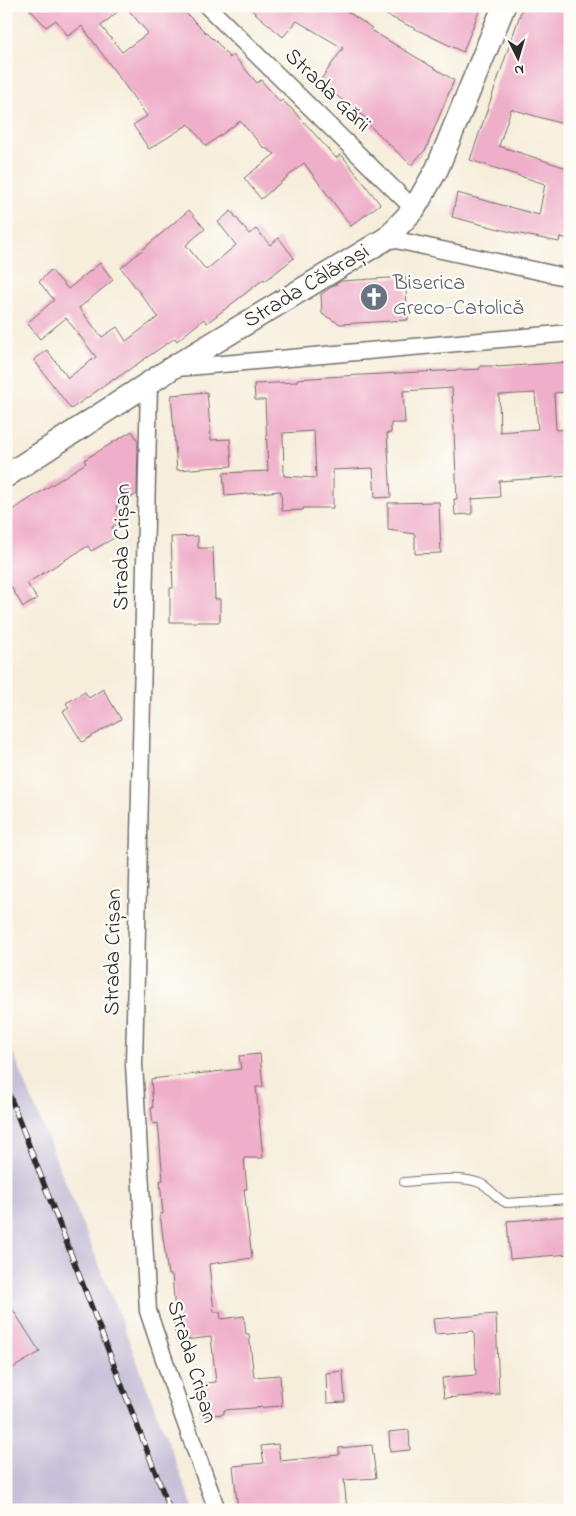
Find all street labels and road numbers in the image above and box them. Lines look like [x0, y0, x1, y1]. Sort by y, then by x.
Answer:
street label: Strada Gării [276, 41, 378, 141]
street label: Strada Călărași [238, 237, 376, 337]
street label: Strada Crișan [106, 483, 140, 611]
street label: Strada Crișan [97, 888, 131, 1016]
street label: Strada Crișan [157, 1297, 225, 1427]

